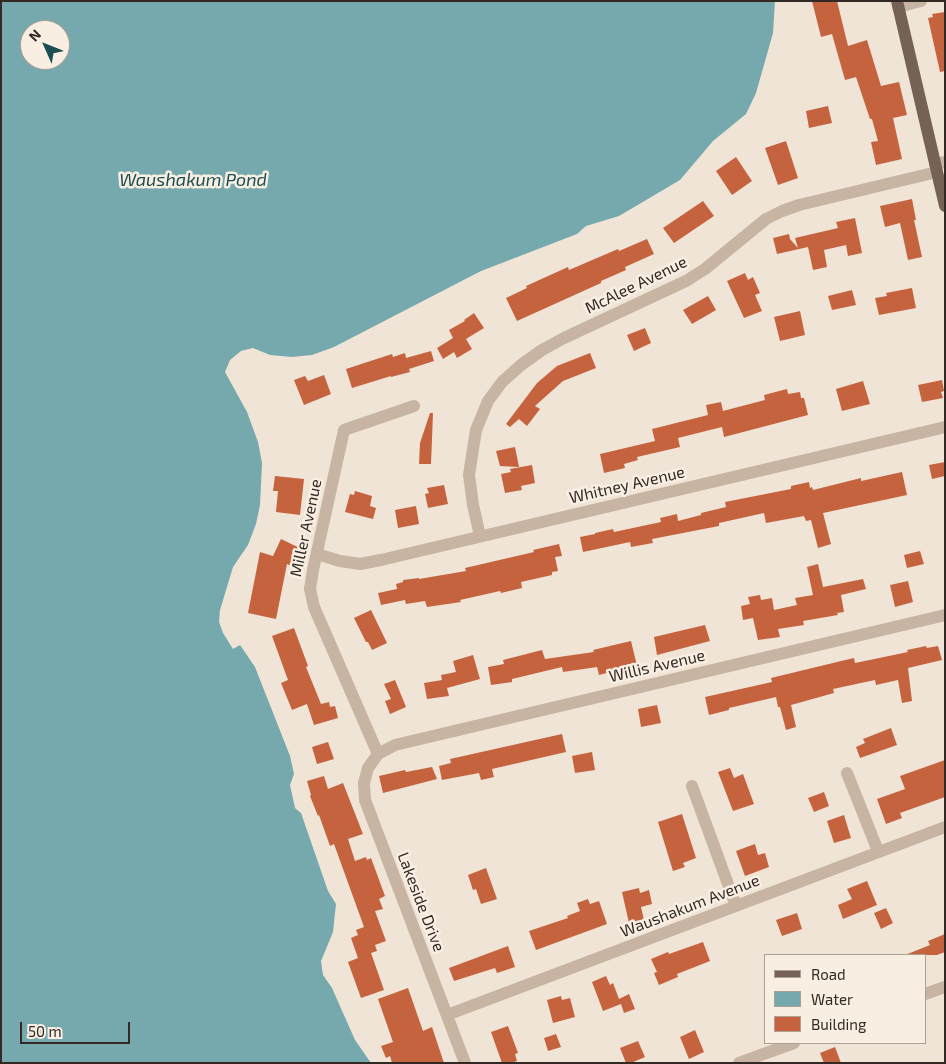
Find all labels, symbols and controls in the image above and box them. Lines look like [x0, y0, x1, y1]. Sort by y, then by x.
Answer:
north arrow [20, 20, 70, 70]
text: N [25, 25, 44, 44]
water label: Waushakum Pond [119, 169, 267, 191]
street label: McAlee Avenue [582, 252, 690, 318]
street label: Whitney Avenue [567, 462, 687, 508]
street label: Miller Avenue [286, 477, 326, 579]
street label: Willis Avenue [607, 646, 707, 686]
street label: Lakeside Drive [393, 850, 449, 954]
street label: Waushakum Avenue [618, 871, 762, 941]
legend [764, 954, 926, 1044]
text: Road [811, 965, 846, 983]
text: Water [811, 990, 853, 1008]
scale bar [22, 1012, 132, 1044]
text: Building [811, 1015, 866, 1033]
text: 50 m [28, 1022, 62, 1040]

